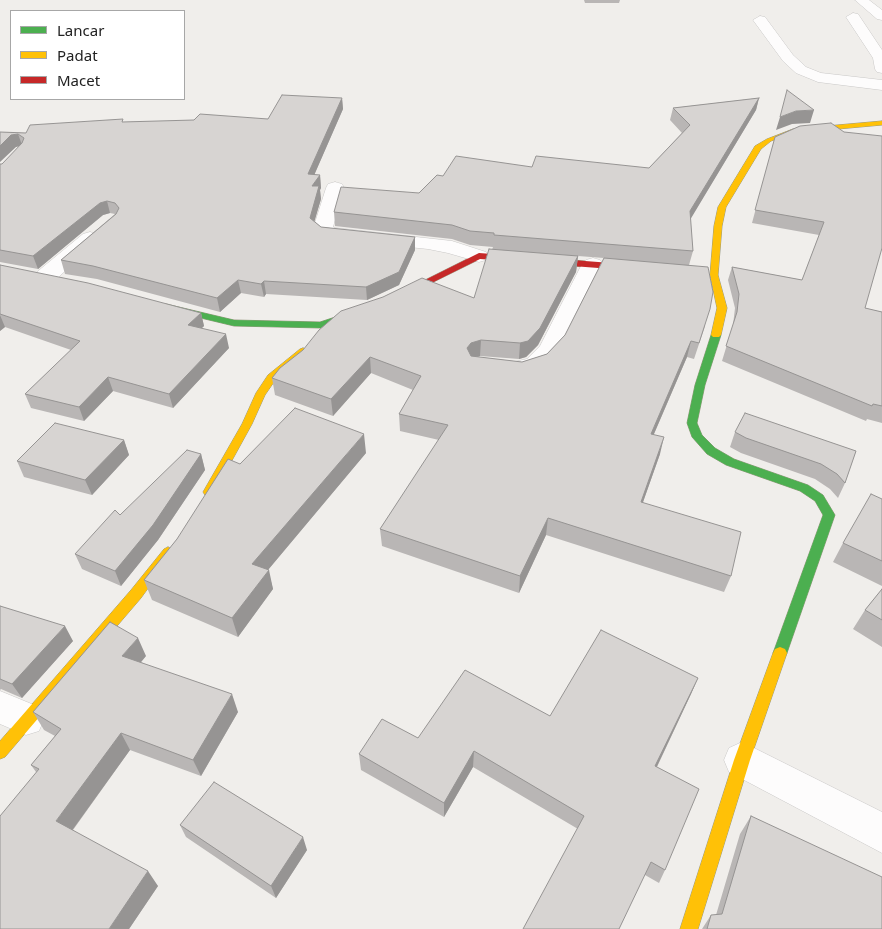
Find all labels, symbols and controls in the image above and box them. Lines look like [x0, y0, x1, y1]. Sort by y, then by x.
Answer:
legend [10, 10, 185, 100]
text: Lancar [57, 20, 104, 40]
text: Padat [57, 45, 98, 65]
text: Macet [57, 70, 100, 90]

